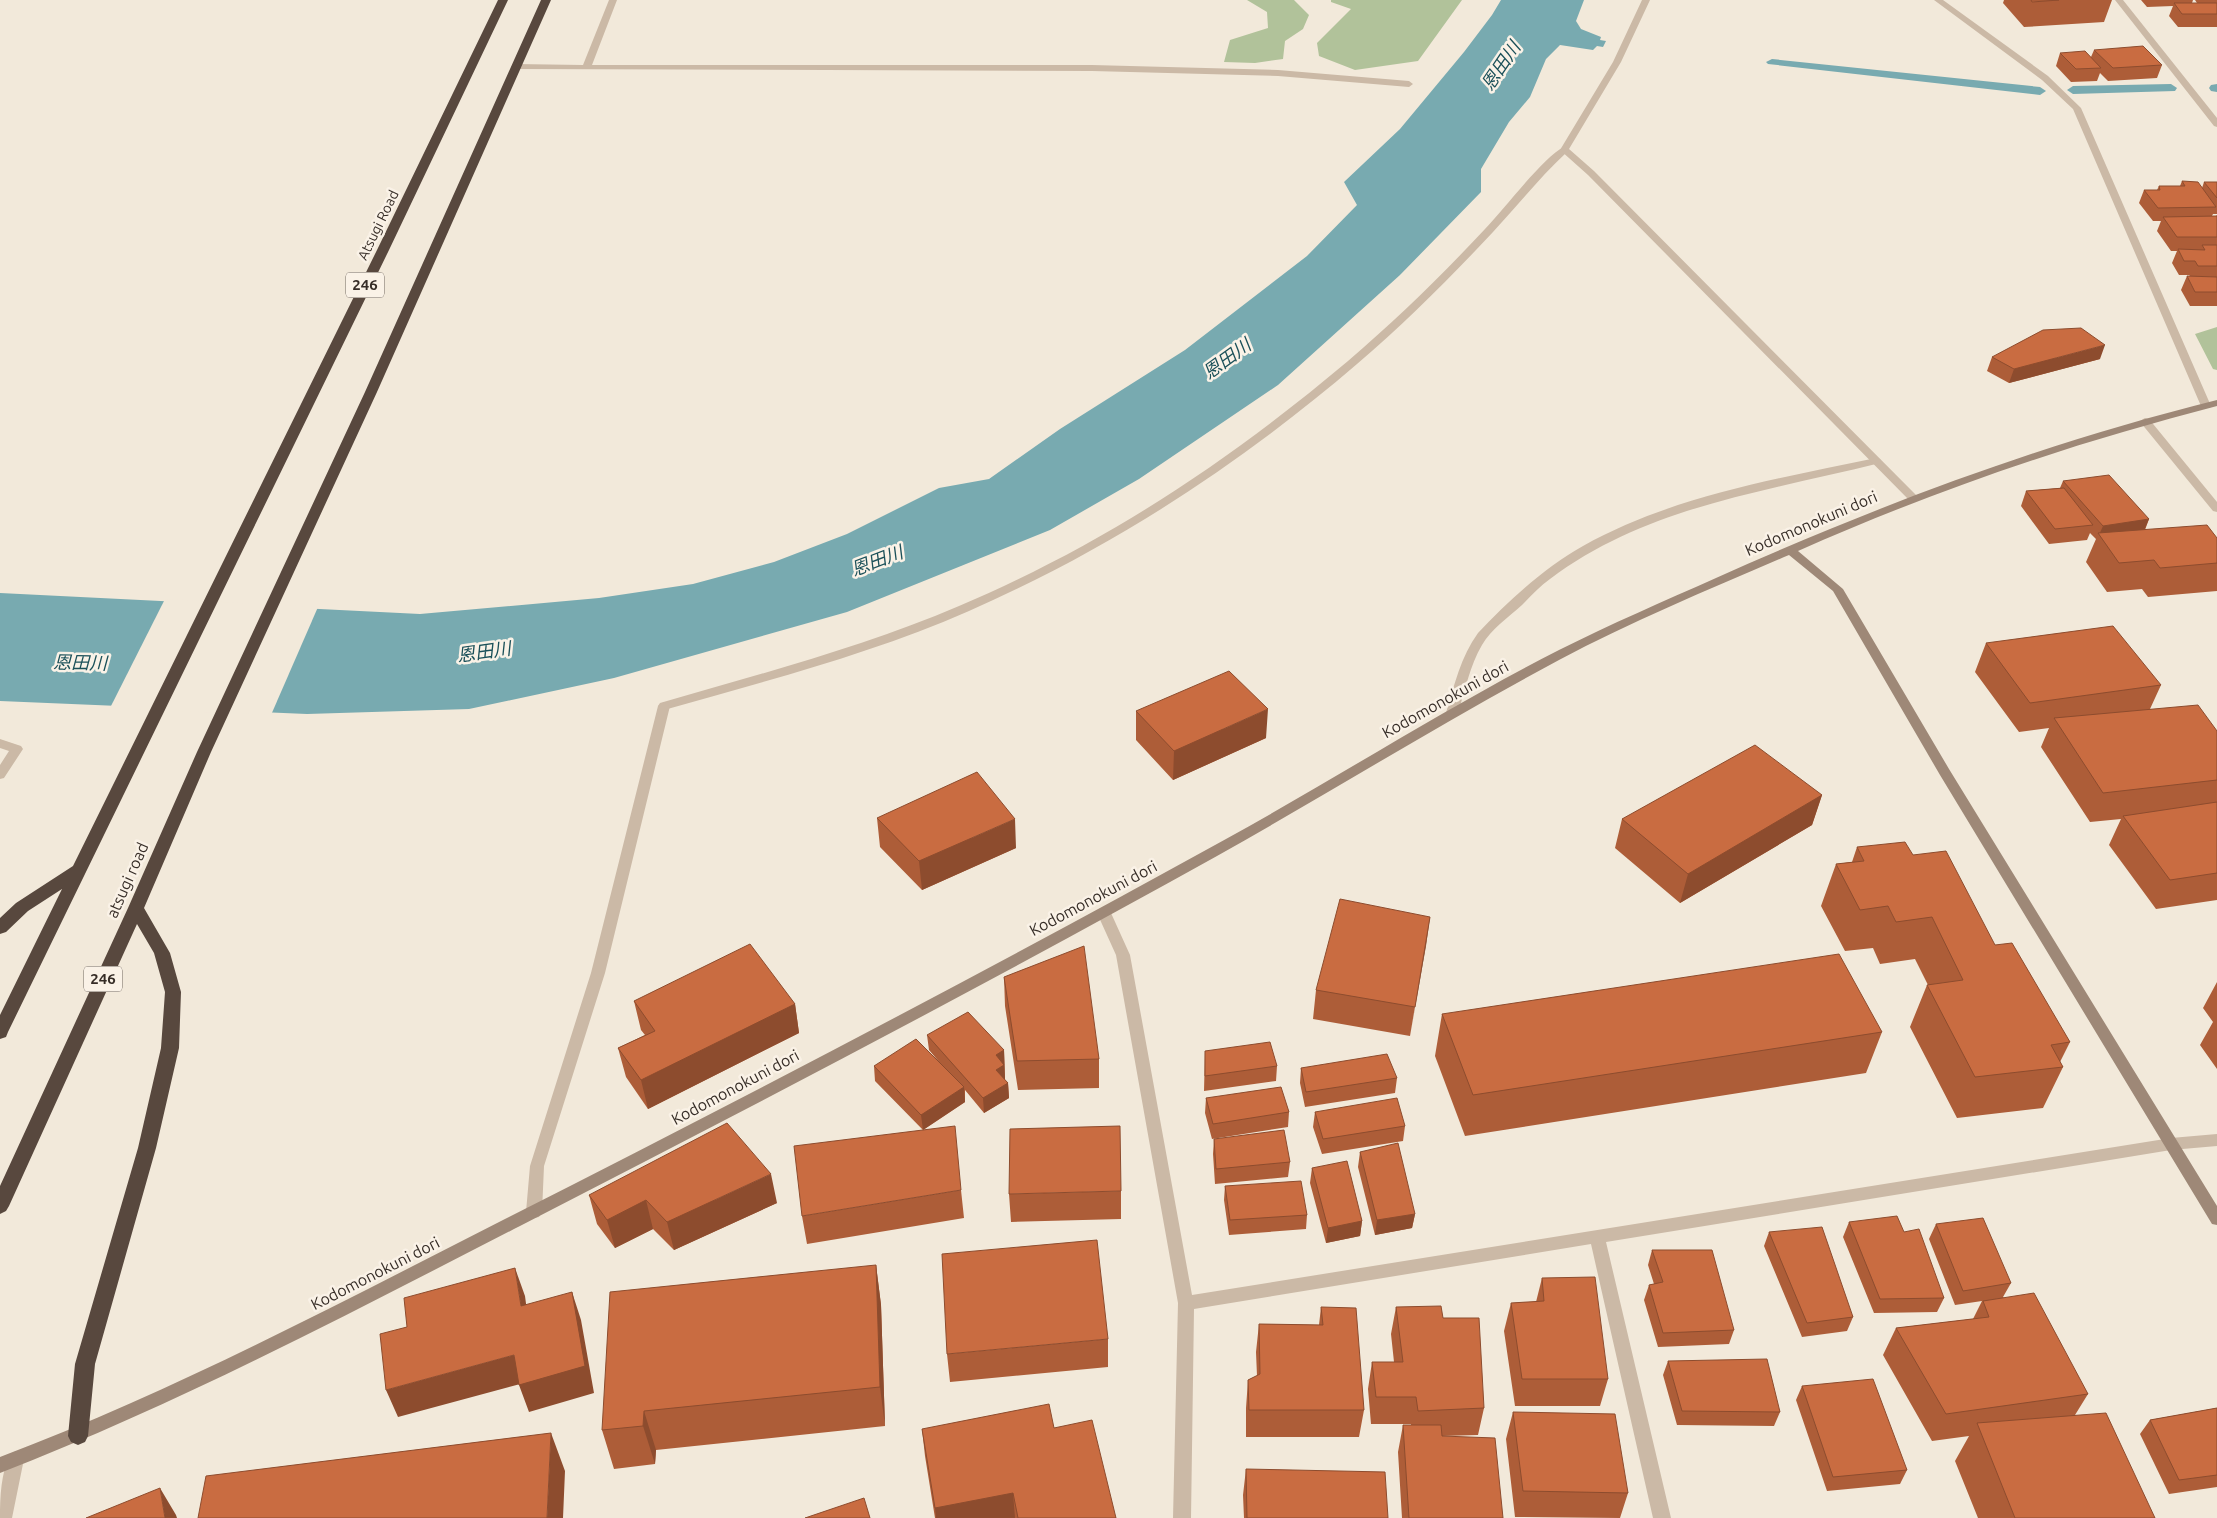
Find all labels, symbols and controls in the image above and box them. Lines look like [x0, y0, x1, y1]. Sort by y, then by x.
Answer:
water label: 恩田川 [1477, 36, 1525, 93]
street label: Atsugi Road [354, 188, 402, 262]
road number: 246 [346, 272, 384, 298]
water label: 恩田川 [1199, 333, 1256, 382]
street label: Kodomonokuni dori [1742, 487, 1880, 559]
water label: 恩田川 [848, 540, 907, 579]
water label: 恩田川 [456, 637, 514, 665]
water label: 恩田川 [53, 652, 109, 673]
street label: Kodomonokuni dori [1379, 657, 1511, 741]
street label: atsugi road [102, 840, 152, 920]
street label: Kodomonokuni dori [1026, 857, 1160, 939]
road number: 246 [84, 966, 122, 992]
street label: Kodomonokuni dori [668, 1046, 802, 1128]
street label: Kodomonokuni dori [308, 1233, 442, 1313]

